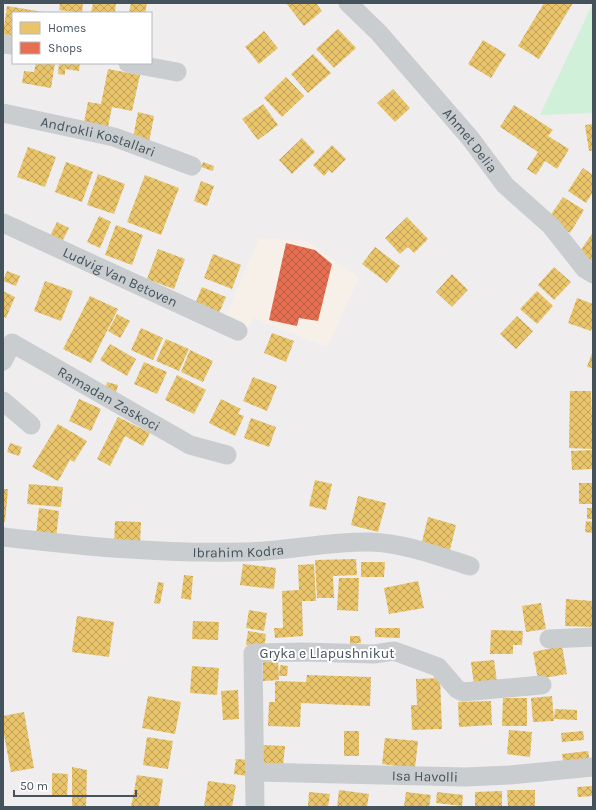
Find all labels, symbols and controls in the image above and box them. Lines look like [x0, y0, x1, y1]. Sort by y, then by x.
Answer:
legend [12, 12, 152, 64]
text: Homes [48, 21, 86, 35]
text: Shops [48, 41, 82, 55]
street label: Ahmet Delia [439, 105, 501, 176]
street label: Androkli Kostallari [39, 113, 158, 161]
street label: Ludvig Van Betoven [60, 244, 180, 311]
street label: Ramadan Zaskoci [55, 363, 163, 435]
street label: Ibrahim Kodra [192, 541, 285, 561]
street label: Gryka e Llapushnikut [260, 645, 394, 662]
street label: Isa Havolli [392, 767, 458, 786]
scale bar [14, 772, 136, 798]
text: 50 m [20, 779, 48, 793]

